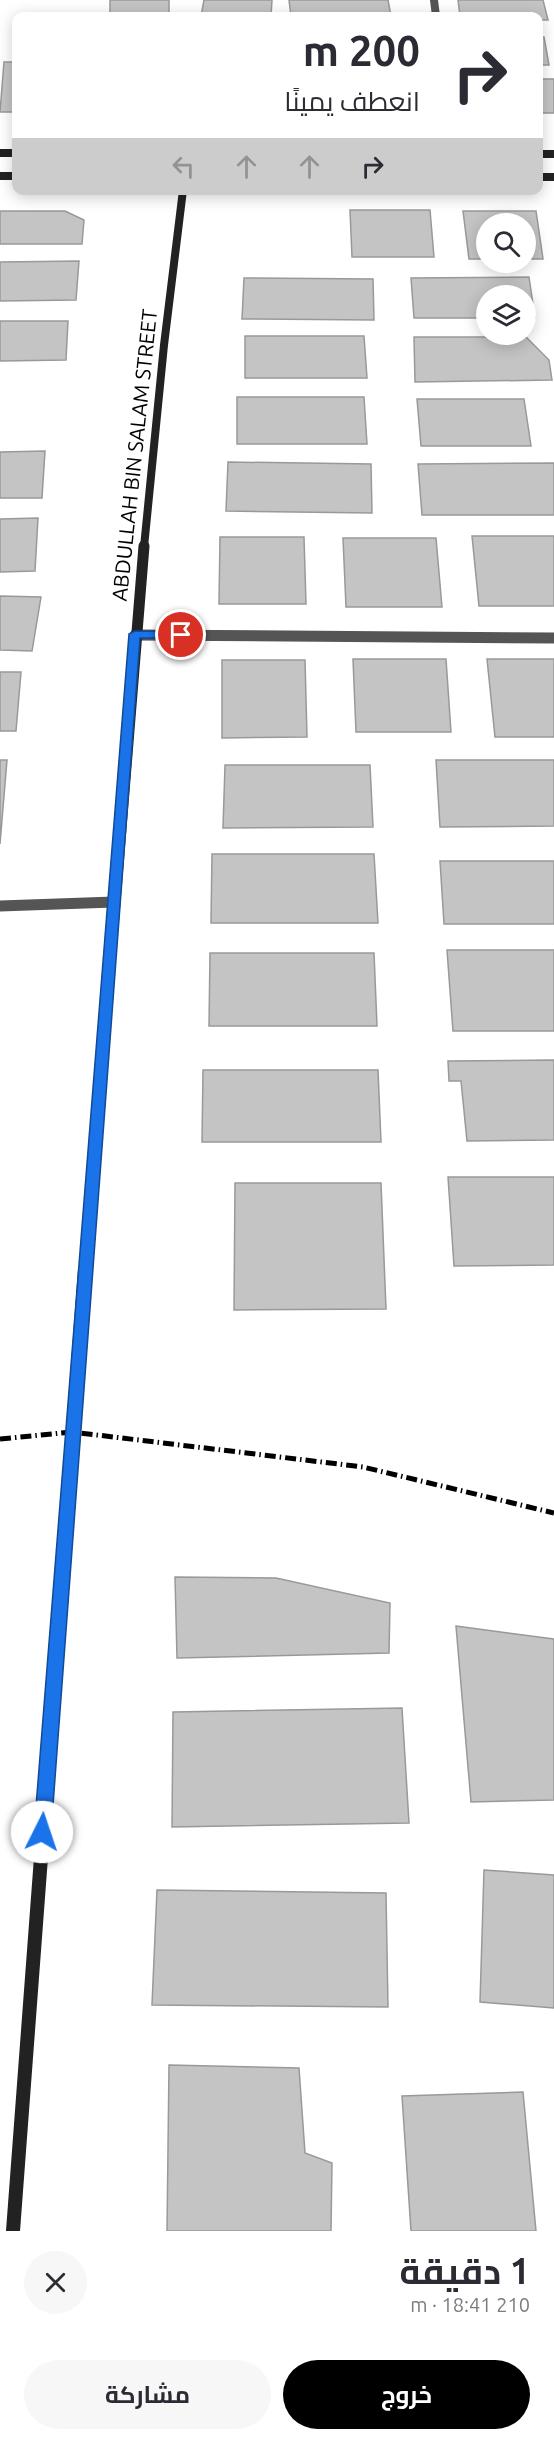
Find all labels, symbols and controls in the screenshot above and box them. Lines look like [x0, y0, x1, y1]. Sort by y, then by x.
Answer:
text: 200 m [303, 27, 420, 74]
icon: right [441, 36, 519, 114]
text: انعطف يمينًا [284, 86, 420, 116]
icon: left [167, 150, 200, 183]
icon: ahead [230, 150, 263, 183]
icon: ahead [293, 150, 326, 183]
icon: right [356, 150, 389, 183]
map controls [476, 213, 536, 345]
button: search [476, 213, 536, 273]
button: layers [476, 285, 536, 345]
street label: ABDULLAH BIN SALAM STREET [107, 308, 161, 602]
pin [155, 609, 206, 660]
icon: arrive [164, 618, 197, 651]
position arrow [10, 1800, 74, 1864]
text: 1 دقيقة [399, 2250, 530, 2291]
button: close [24, 2251, 87, 2314]
text: 210 m · 18:41 [410, 2293, 530, 2316]
button: مشاركة [24, 2360, 271, 2429]
button: خروج [283, 2360, 530, 2429]

